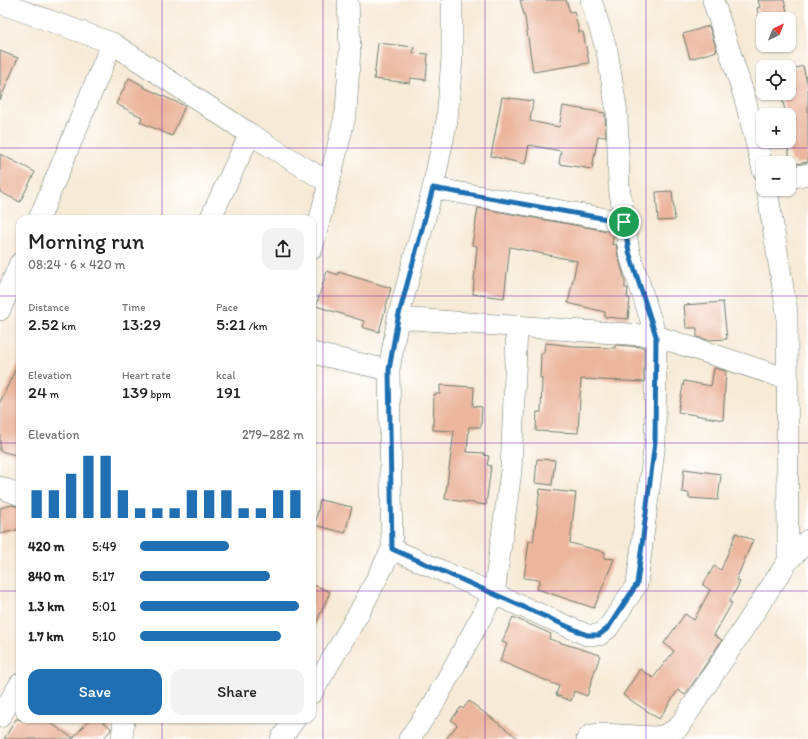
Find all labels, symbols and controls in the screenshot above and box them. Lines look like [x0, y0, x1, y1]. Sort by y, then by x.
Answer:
north arrow [756, 12, 796, 52]
map controls [756, 12, 796, 196]
button: locate [756, 60, 796, 100]
button: + [756, 108, 796, 148]
button: − [756, 156, 796, 196]
pin [607, 205, 641, 239]
icon: arrive [613, 211, 635, 233]
text: Morning run [28, 228, 144, 255]
button: share [262, 228, 304, 270]
text: 08:24 · 6 × 420 m [28, 257, 126, 272]
text: Distance [28, 301, 69, 314]
text: Time [122, 301, 145, 314]
text: Pace [216, 301, 238, 314]
text: 2.52 [28, 314, 59, 334]
text: 13:29 [122, 314, 161, 334]
text: 5:21 [216, 314, 246, 334]
text: km [59, 320, 76, 333]
text: /km [246, 320, 268, 333]
text: Elevation [28, 369, 72, 382]
text: Heart rate [122, 369, 171, 382]
text: kcal [216, 369, 236, 382]
text: 24 [28, 382, 47, 402]
text: 139 [122, 382, 148, 402]
text: 191 [216, 382, 241, 402]
text: m [47, 388, 59, 401]
text: bpm [148, 388, 171, 401]
text: Elevation [28, 427, 80, 442]
text: 279–282 m [242, 427, 304, 442]
text: 420 m [28, 539, 65, 554]
text: 5:49 [92, 539, 117, 554]
text: 840 m [28, 569, 65, 584]
text: 5:17 [92, 569, 115, 584]
text: 1.3 km [28, 599, 64, 614]
text: 5:01 [92, 599, 116, 614]
text: 1.7 km [28, 629, 64, 644]
text: 5:10 [92, 629, 116, 644]
button: Save [28, 669, 162, 715]
button: Share [170, 669, 304, 715]

